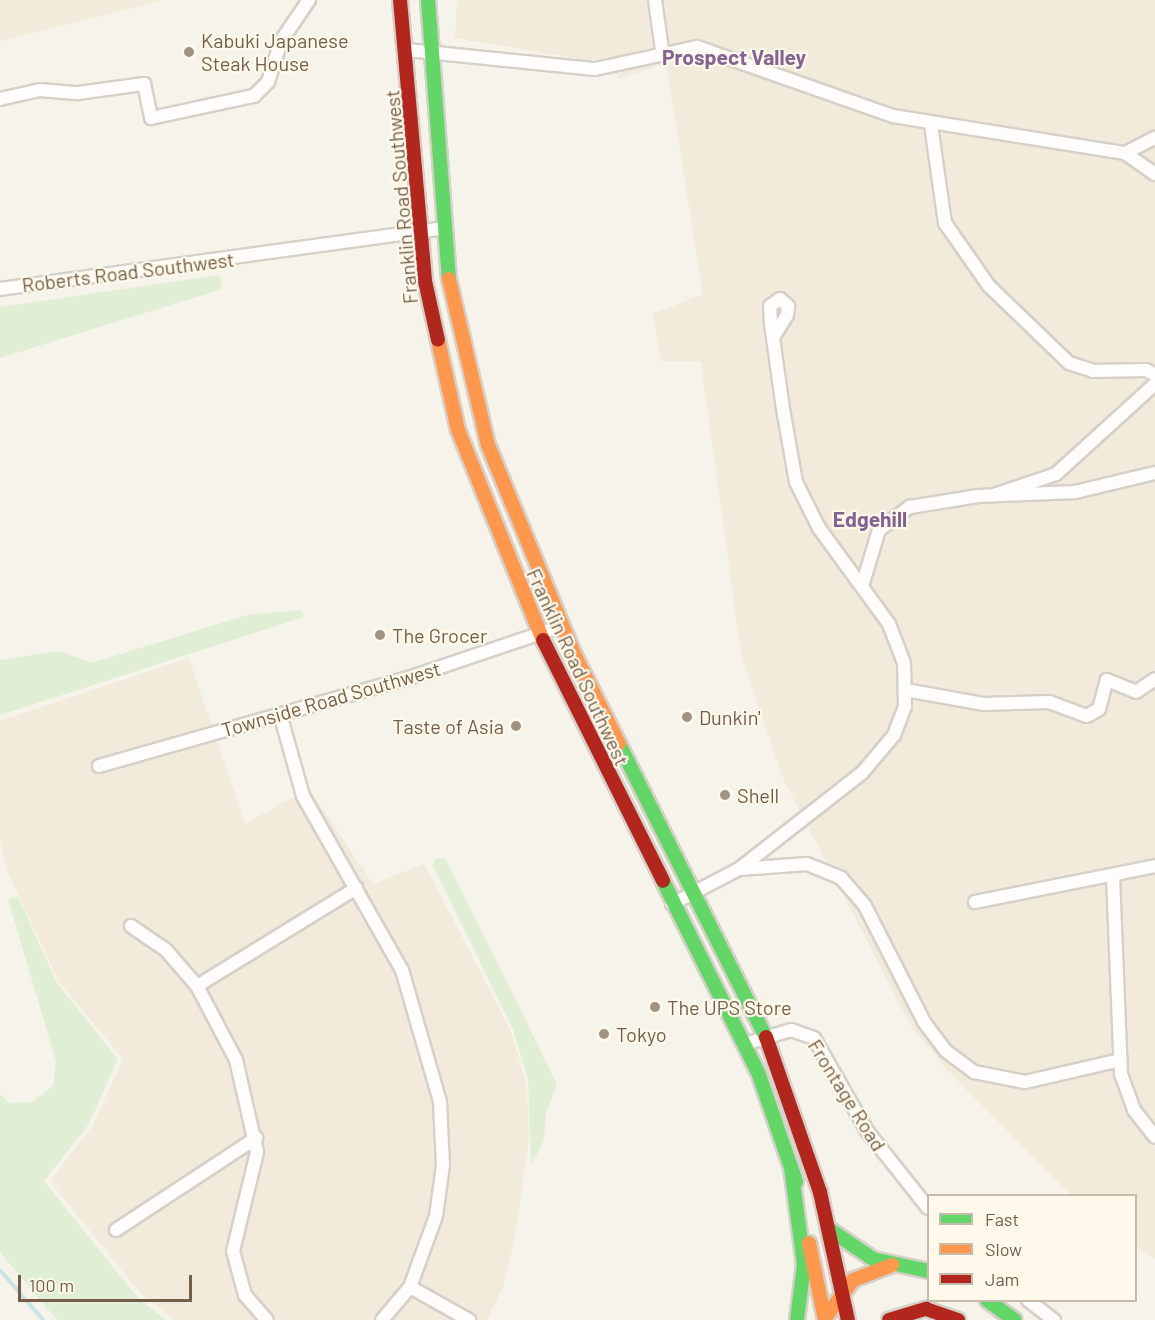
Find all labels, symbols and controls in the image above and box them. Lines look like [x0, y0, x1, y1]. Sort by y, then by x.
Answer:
place label: Kabuki Japanese Steak House [201, 28, 349, 75]
district label: Prospect Valley [662, 44, 806, 70]
marker: Kabuki Japanese Steak House [182, 45, 196, 59]
street label: Franklin Road Southwest [380, 89, 422, 305]
street label: Roberts Road Southwest [20, 247, 236, 297]
district label: Edgehill [833, 506, 907, 532]
street label: Franklin Road Southwest [522, 565, 634, 769]
place label: The Grocer [392, 623, 487, 647]
marker: The Grocer [373, 628, 387, 642]
street label: Townside Road Southwest [219, 656, 443, 742]
place label: Dunkin' [699, 705, 761, 729]
marker: Dunkin' [680, 710, 694, 724]
place label: Taste of Asia [392, 714, 504, 738]
marker: Taste of Asia [509, 719, 523, 733]
place label: Shell [737, 783, 779, 807]
marker: Shell [718, 788, 732, 802]
place label: The UPS Store [667, 995, 792, 1019]
marker: The UPS Store [648, 1000, 662, 1014]
place label: Tokyo [616, 1022, 667, 1046]
marker: Tokyo [597, 1027, 611, 1041]
street label: Frontage Road [803, 1035, 891, 1155]
legend [927, 1194, 1137, 1302]
text: Fast [985, 1208, 1019, 1230]
text: Slow [985, 1238, 1022, 1260]
scale bar [21, 1263, 195, 1301]
text: Jam [985, 1268, 1019, 1290]
text: 100 m [29, 1274, 74, 1296]

